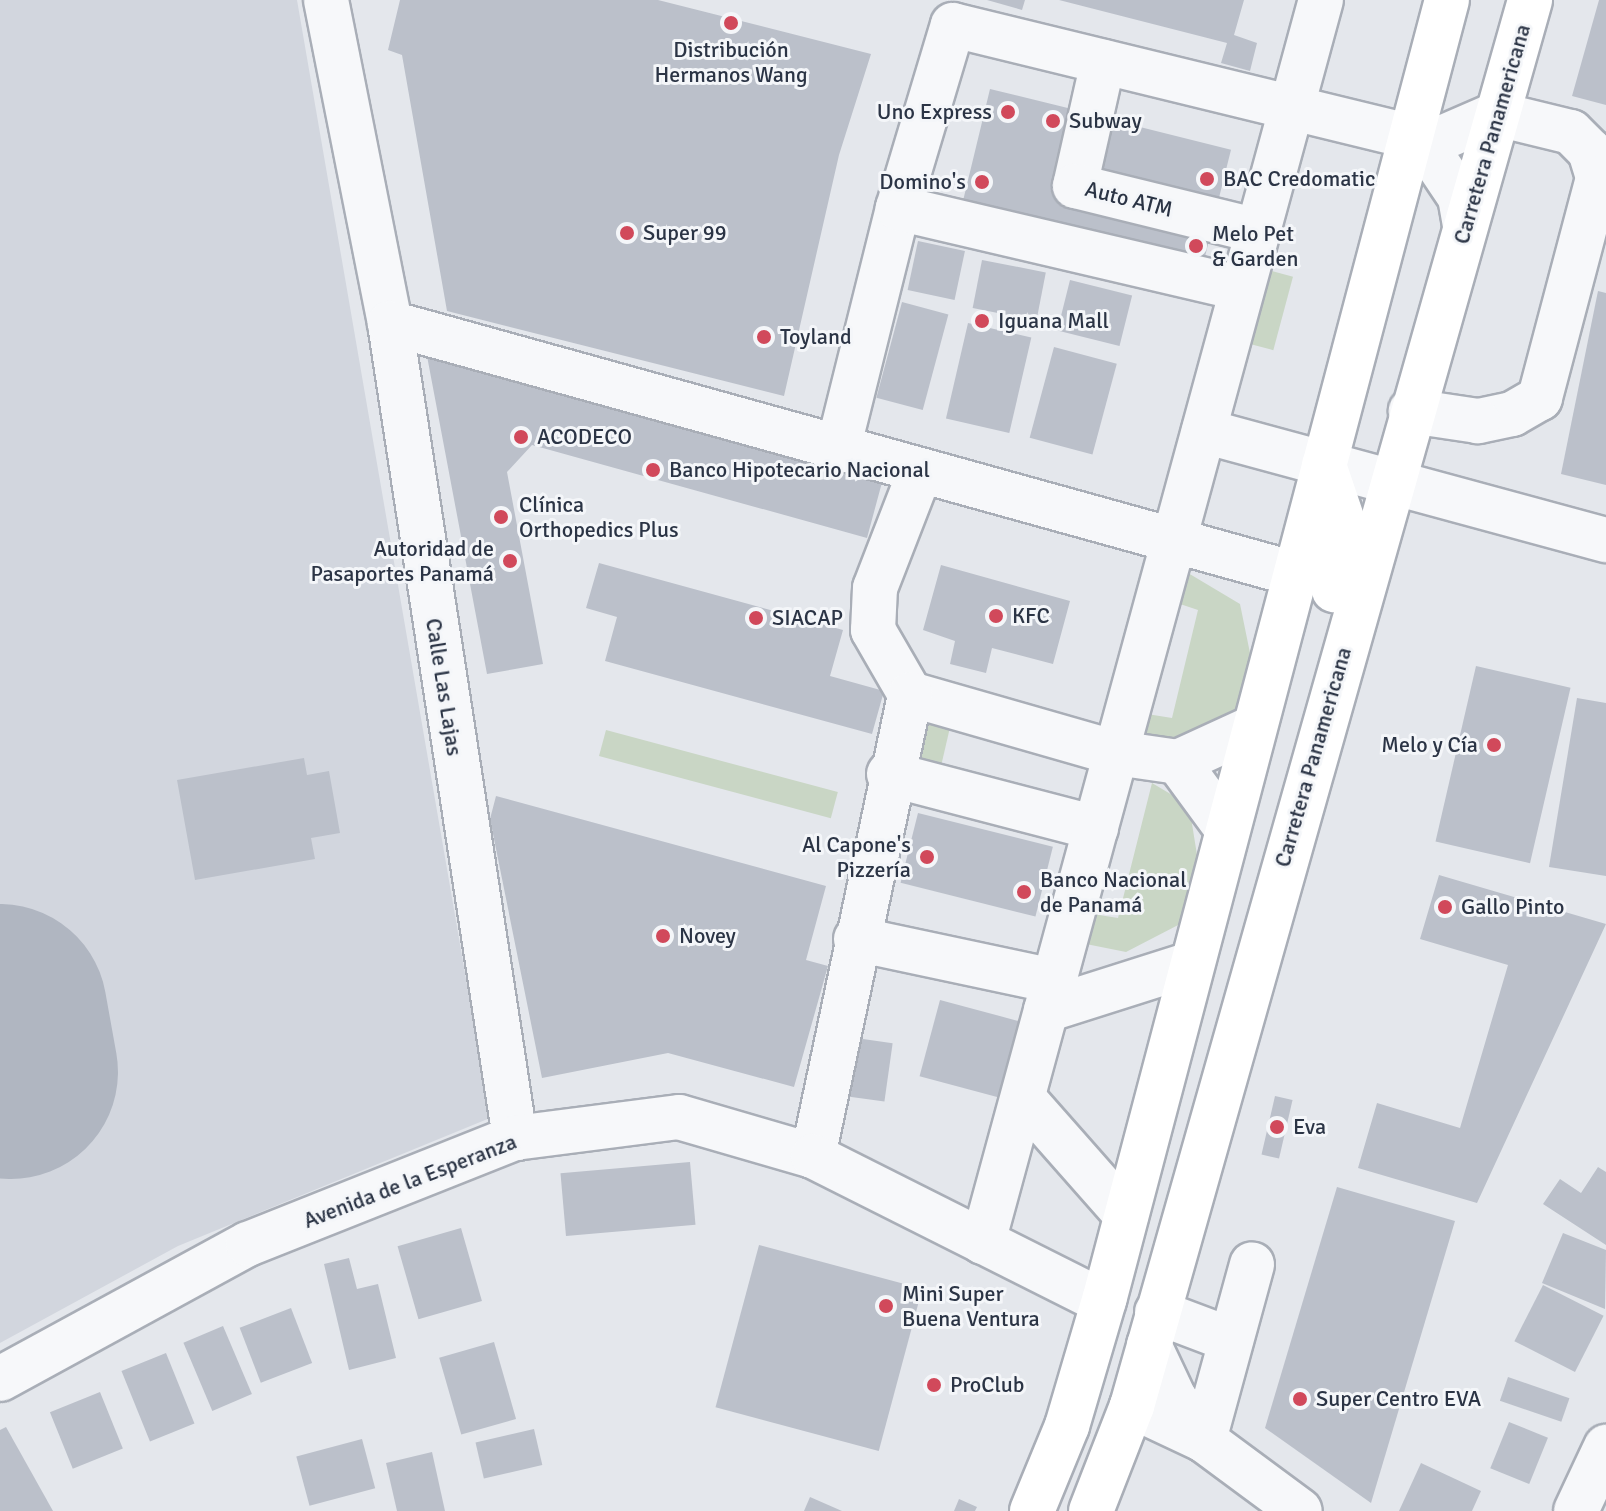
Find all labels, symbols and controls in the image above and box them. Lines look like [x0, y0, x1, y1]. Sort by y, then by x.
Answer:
marker: Distribución Hermanos Wang [722, 14, 740, 32]
street label: Carretera Panamericana [1448, 21, 1536, 247]
place label: Distribución Hermanos Wang [654, 36, 808, 88]
place label: Uno Express [877, 99, 992, 125]
marker: Uno Express [999, 103, 1017, 121]
place label: Subway [1069, 108, 1142, 134]
marker: Subway [1044, 112, 1062, 130]
place label: BAC Credomatic [1223, 166, 1375, 192]
place label: Domino's [879, 169, 966, 195]
marker: BAC Credomatic [1198, 170, 1216, 188]
marker: Domino's [973, 173, 991, 191]
street label: Auto ATM [1082, 175, 1176, 223]
place label: Super 99 [643, 220, 727, 246]
place label: Melo Pet & Garden [1212, 220, 1298, 272]
marker: Super 99 [618, 224, 636, 242]
marker: Melo Pet & Garden [1187, 237, 1205, 255]
place label: Iguana Mall [998, 308, 1109, 334]
marker: Iguana Mall [973, 312, 991, 330]
place label: Toyland [780, 324, 852, 350]
marker: Toyland [755, 328, 773, 346]
place label: ACODECO [537, 424, 632, 450]
marker: ACODECO [512, 428, 530, 446]
place label: Banco Hipotecario Nacional [669, 457, 930, 483]
marker: Banco Hipotecario Nacional [644, 461, 662, 479]
place label: Clínica Orthopedics Plus [519, 491, 679, 542]
marker: Clínica Orthopedics Plus [490, 506, 512, 528]
place label: Autoridad de Pasaportes Panamá [310, 535, 494, 586]
marker: Autoridad de Pasaportes Panamá [501, 552, 519, 570]
place label: KFC [1012, 603, 1050, 629]
place label: SIACAP [772, 605, 843, 631]
marker: KFC [987, 607, 1005, 625]
marker: SIACAP [747, 609, 765, 627]
street label: Calle Las Lajas [420, 616, 468, 758]
street label: Carretera Panamericana [1269, 644, 1357, 870]
place label: Melo y Cía [1381, 732, 1478, 758]
marker: Melo y Cía [1485, 736, 1503, 754]
place label: Al Capone's Pizzería [802, 831, 911, 882]
marker: Al Capone's Pizzería [918, 848, 936, 866]
place label: Banco Nacional de Panamá [1040, 866, 1187, 918]
marker: Banco Nacional de Panamá [1015, 883, 1033, 901]
place label: Gallo Pinto [1461, 894, 1564, 920]
marker: Gallo Pinto [1436, 898, 1454, 916]
place label: Novey [679, 923, 736, 949]
marker: Novey [654, 927, 672, 945]
place label: Eva [1293, 1114, 1326, 1140]
marker: Eva [1268, 1118, 1286, 1136]
street label: Avenida de la Esperanza [300, 1128, 520, 1234]
place label: Mini Super Buena Ventura [902, 1280, 1040, 1332]
marker: Mini Super Buena Ventura [877, 1297, 895, 1315]
place label: ProClub [950, 1372, 1024, 1398]
marker: ProClub [925, 1376, 943, 1394]
place label: Super Centro EVA [1316, 1386, 1481, 1412]
marker: Super Centro EVA [1291, 1390, 1309, 1408]

